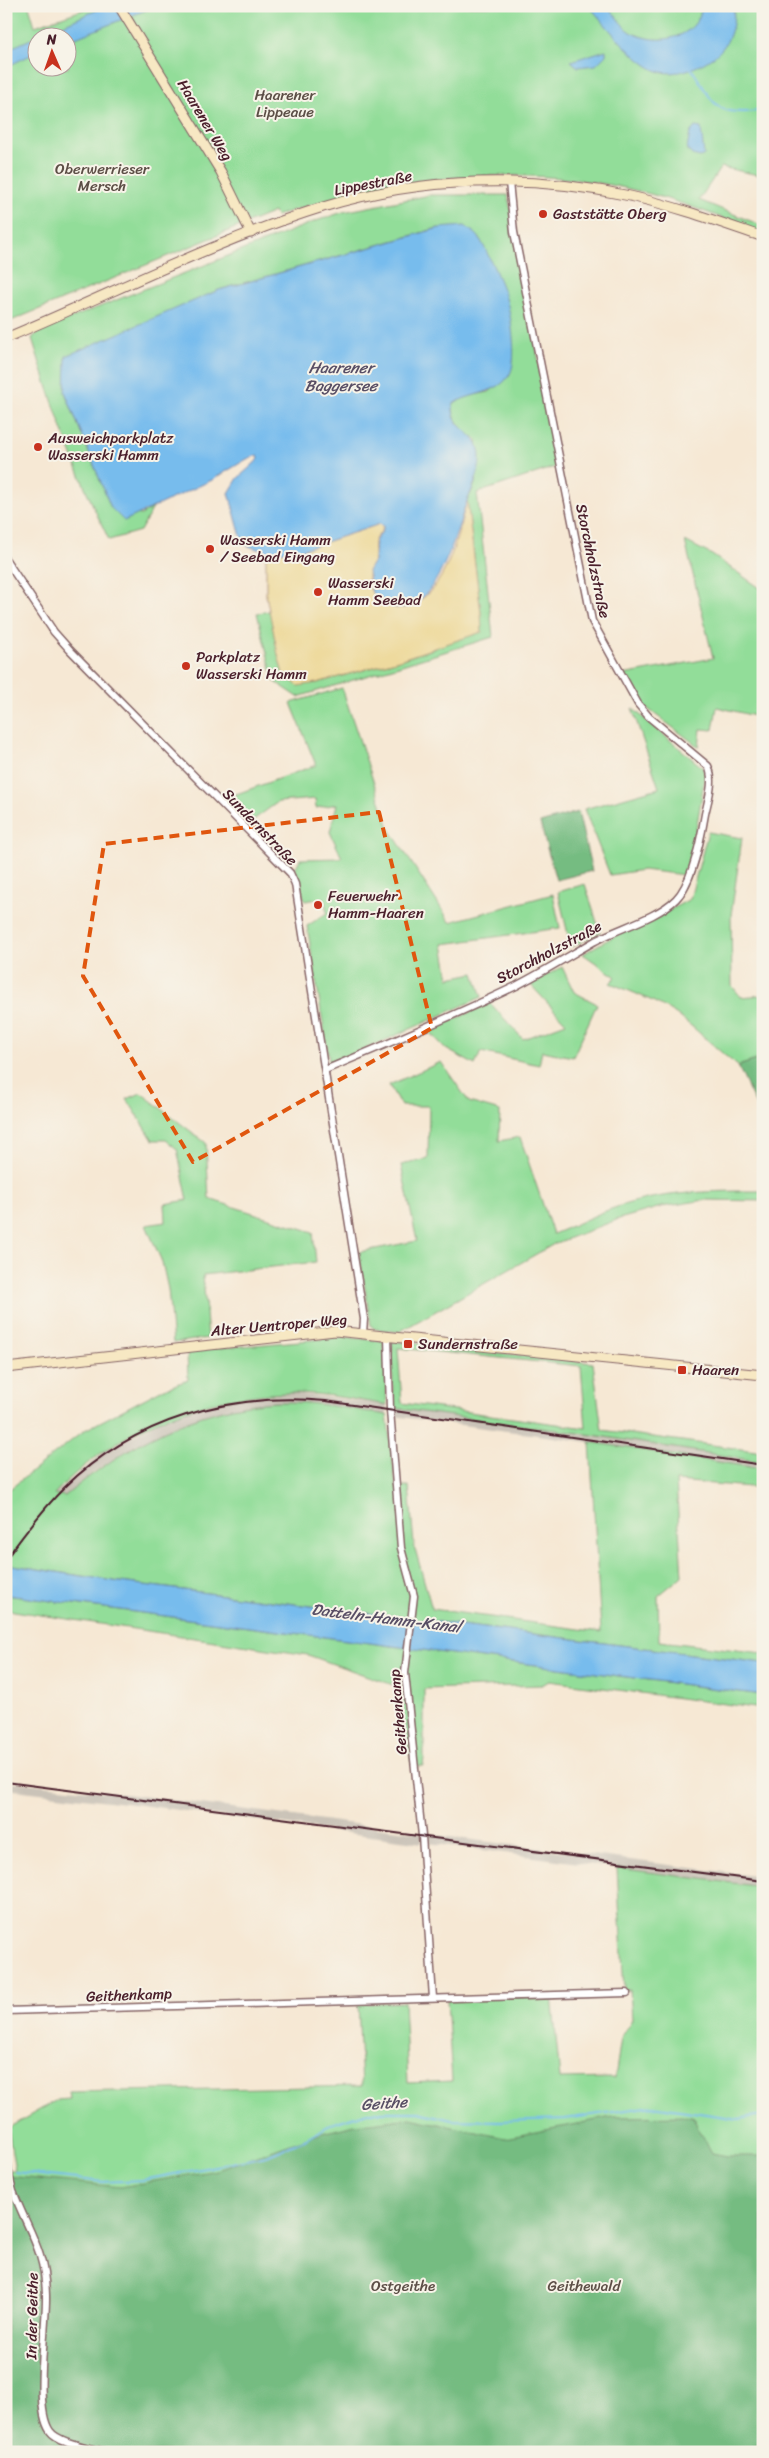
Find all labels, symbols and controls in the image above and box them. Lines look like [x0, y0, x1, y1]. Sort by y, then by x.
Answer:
text: N [45, 27, 57, 52]
north arrow [28, 28, 78, 78]
street label: Haarener Weg [170, 74, 240, 166]
park label: Haarener Lippeaue [254, 82, 316, 125]
park label: Oberwerrieser Mersch [55, 156, 150, 199]
street label: Lippestraße [332, 163, 415, 203]
place label: Gaststätte Oberg [553, 201, 667, 227]
marker: Gaststätte Oberg [537, 208, 549, 220]
water label: Haarener Baggersee [305, 353, 379, 400]
place label: Ausweichparkplatz Wasserski Hamm [47, 425, 174, 468]
marker: Ausweichparkplatz Wasserski Hamm [32, 441, 44, 453]
street label: Storchholzstraße [568, 501, 618, 621]
place label: Wasserski Hamm / Seebad Eingang [220, 527, 335, 570]
marker: Wasserski Hamm / Seebad Eingang [204, 543, 216, 555]
place label: Wasserski Hamm Seebad [328, 570, 422, 613]
marker: Wasserski Hamm Seebad [312, 586, 324, 598]
place label: Parkplatz Wasserski Hamm [196, 644, 307, 687]
marker: Parkplatz Wasserski Hamm [180, 660, 192, 672]
street label: Sundernstraße [216, 782, 304, 872]
place label: Feuerwehr Hamm-Haaren [328, 883, 424, 926]
marker: Feuerwehr Hamm-Haaren [312, 899, 324, 911]
street label: Storchholzstraße [491, 913, 607, 991]
street label: Alter Uentroper Weg [209, 1306, 348, 1344]
place label: Sundernstraße [418, 1331, 518, 1357]
marker: Sundernstraße [402, 1338, 414, 1350]
place label: Haaren [692, 1357, 739, 1383]
marker: Haaren [676, 1364, 688, 1376]
water label: Datteln-Hamm-Kanal [310, 1594, 466, 1642]
street label: Geithenkamp [381, 1668, 415, 1756]
street label: Geithenkamp [86, 1981, 172, 2009]
water label: Geithe [360, 2087, 410, 2119]
street label: In der Geithe [18, 2272, 46, 2361]
park label: Ostgeithe [371, 2273, 435, 2299]
park label: Geithewald [548, 2273, 622, 2299]

